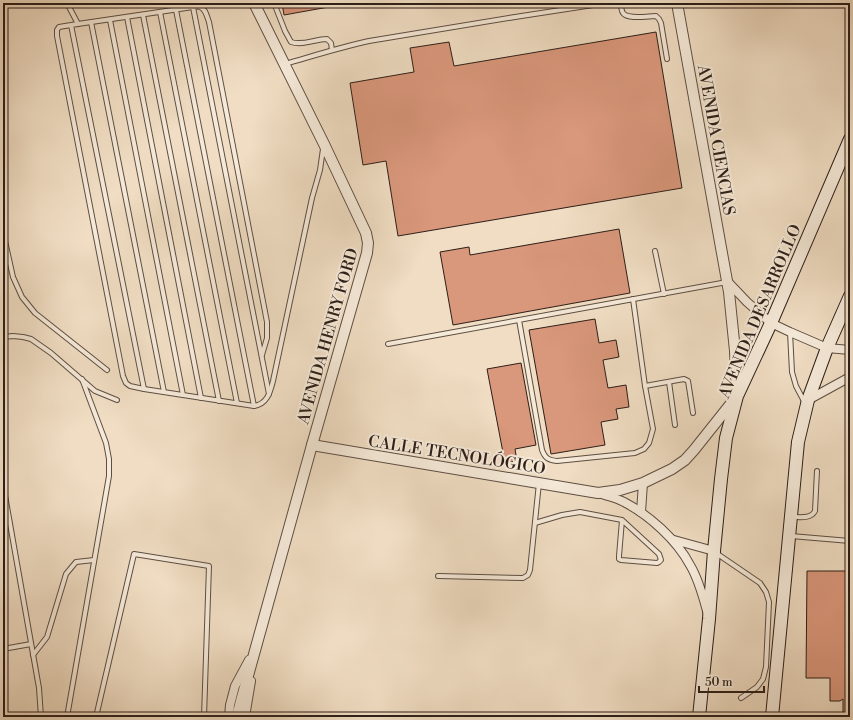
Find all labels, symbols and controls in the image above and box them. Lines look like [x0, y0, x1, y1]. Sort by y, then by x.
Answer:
street label: AVENIDA CIENCIAS [693, 62, 739, 217]
street label: AVENIDA DESARROLLO [714, 221, 806, 402]
street label: AVENIDA HENRY FORD [293, 246, 363, 428]
street label: CALLE TECNOLÓGICO [367, 429, 547, 479]
scale bar [699, 668, 764, 694]
text: 50 m [705, 675, 733, 690]

